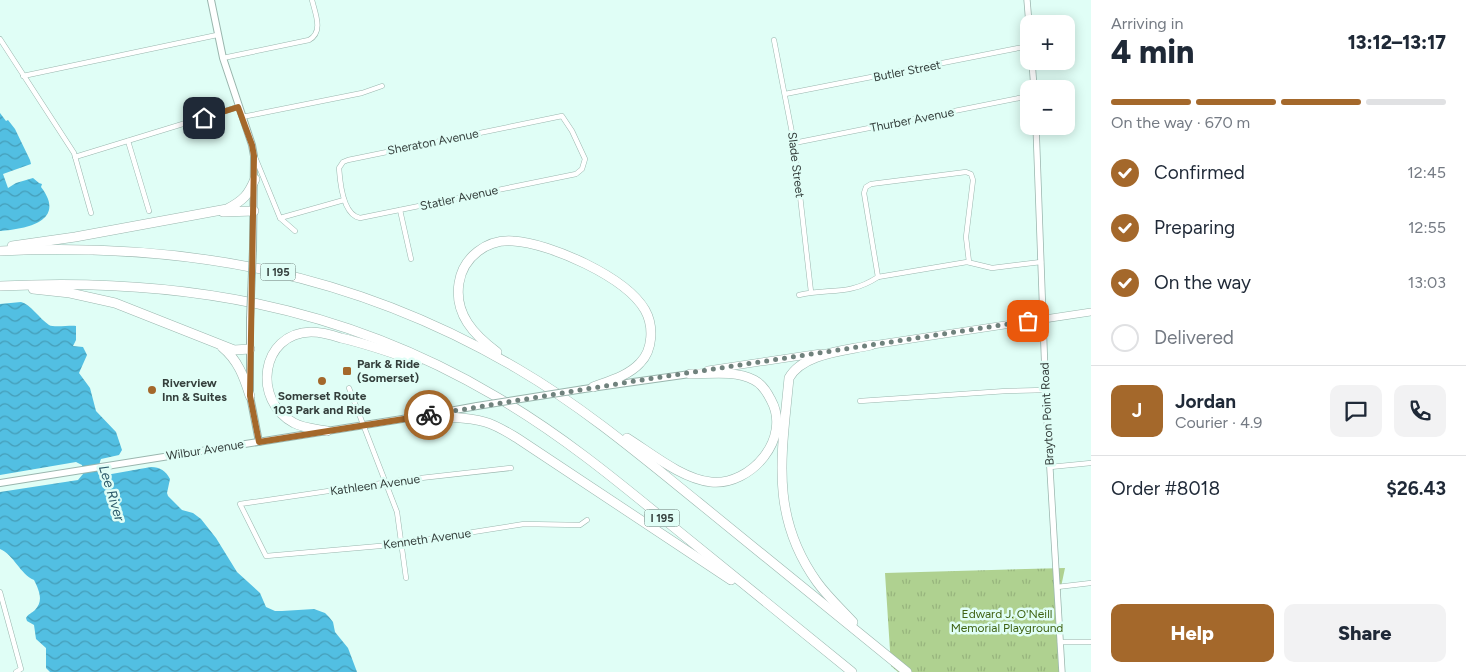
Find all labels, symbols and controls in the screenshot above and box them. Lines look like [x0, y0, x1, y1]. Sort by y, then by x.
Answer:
text: Arriving in [1111, 14, 1183, 33]
map controls [1020, 15, 1075, 135]
button: + [1020, 15, 1075, 70]
text: 13:12–13:17 [1348, 31, 1446, 54]
text: 4 min [1111, 33, 1194, 71]
street label: Butler Street [872, 58, 942, 84]
button: − [1020, 80, 1075, 135]
pin [183, 97, 225, 139]
icon: home [190, 104, 218, 132]
street label: Thurber Avenue [869, 105, 956, 135]
text: On the way · 670 m [1111, 113, 1250, 132]
street label: Sheraton Avenue [386, 126, 480, 158]
street label: Slade Street [785, 131, 807, 199]
icon: check [1111, 159, 1139, 187]
text: Confirmed [1154, 161, 1245, 184]
text: 12:45 [1407, 163, 1446, 182]
street label: Statler Avenue [419, 183, 500, 213]
icon: check [1111, 214, 1139, 242]
text: Preparing [1154, 216, 1235, 239]
text: 12:55 [1408, 218, 1446, 237]
road number: I 195 [260, 264, 296, 280]
icon: check [1111, 269, 1139, 297]
text: On the way [1154, 271, 1251, 294]
text: 13:03 [1408, 273, 1446, 292]
pin [1007, 300, 1049, 342]
icon: bag [1014, 307, 1042, 335]
text: Delivered [1154, 326, 1234, 349]
place label: Park & Ride (Somerset) [357, 357, 420, 385]
street label: Brayton Point Road [1037, 362, 1057, 466]
marker: Park & Ride (Somerset) [341, 365, 353, 377]
marker: Somerset Route 103 Park and Ride [316, 375, 328, 387]
place label: Riverview Inn & Suites [162, 376, 227, 404]
marker: Riverview Inn & Suites [146, 384, 158, 396]
button: chat [1330, 385, 1382, 437]
button: phone [1394, 385, 1446, 437]
place label: Somerset Route 103 Park and Ride [273, 389, 371, 417]
courier [404, 390, 454, 440]
text: Jordan [1175, 390, 1236, 413]
text: J [1132, 399, 1142, 422]
icon: bike [415, 401, 443, 429]
text: Courier · 4.9 [1175, 413, 1262, 432]
street label: Wilbur Avenue [165, 437, 245, 463]
water label: Lee River [95, 463, 128, 524]
street label: Kathleen Avenue [329, 472, 421, 498]
text: Order #8018 [1111, 477, 1220, 500]
text: $26.43 [1386, 477, 1446, 500]
road number: I 195 [644, 509, 680, 526]
street label: Kenneth Avenue [382, 526, 472, 552]
button: Help [1111, 604, 1274, 662]
button: Share [1284, 604, 1446, 662]
park label: Edward J. O'Neill Memorial Playground [951, 607, 1063, 635]

